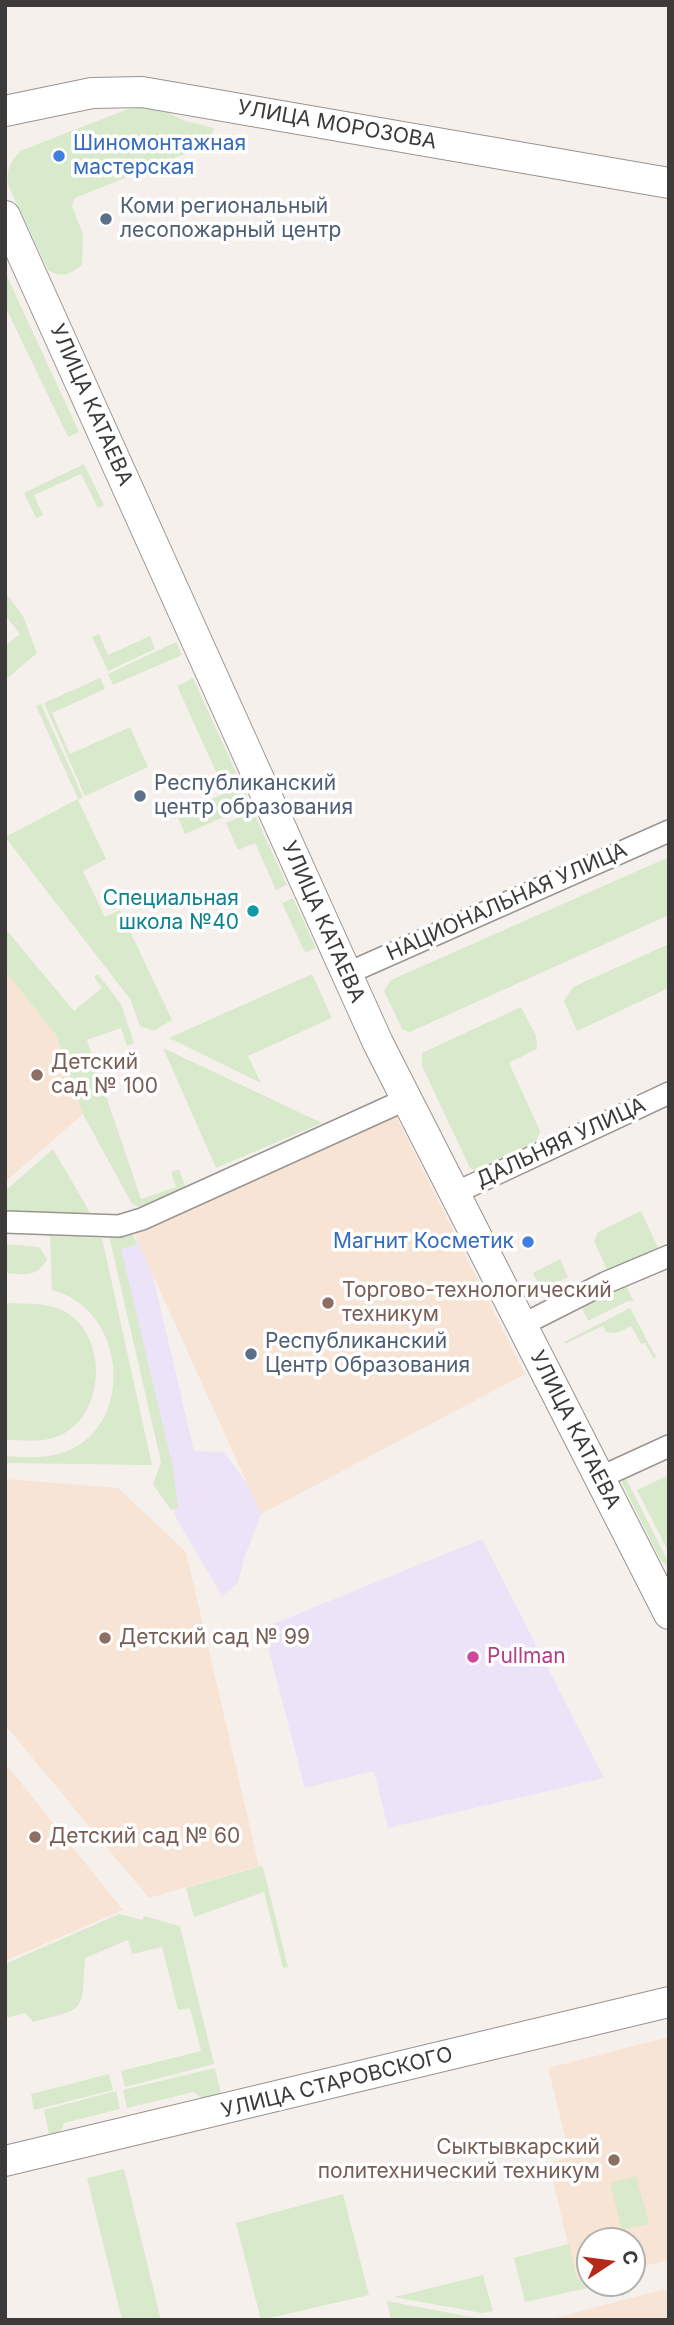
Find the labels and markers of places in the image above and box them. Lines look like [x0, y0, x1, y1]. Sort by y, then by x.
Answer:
place label: Шиномонтажная мастерская [73, 131, 246, 181]
marker: Шиномонтажная мастерская [51, 148, 67, 164]
place label: Коми региональный лесопожарный центр [120, 194, 341, 244]
marker: Коми региональный лесопожарный центр [98, 211, 114, 227]
place label: Республиканский центр образования [154, 771, 353, 821]
marker: Республиканский центр образования [132, 788, 148, 804]
place label: Специальная школа №40 [103, 886, 239, 936]
marker: Специальная школа №40 [245, 903, 261, 919]
place label: Детский сад № 100 [51, 1050, 158, 1100]
marker: Детский сад № 100 [29, 1067, 45, 1083]
place label: Магнит Косметик [333, 1229, 514, 1255]
marker: Магнит Косметик [520, 1234, 536, 1250]
place label: Торгово-технологический техникум [342, 1278, 612, 1328]
marker: Торгово-технологический техникум [320, 1295, 336, 1311]
place label: Республиканский Центр Образования [265, 1329, 470, 1379]
marker: Республиканский Центр Образования [243, 1346, 259, 1362]
place label: Детский сад № 99 [119, 1625, 310, 1651]
marker: Детский сад № 99 [97, 1630, 113, 1646]
place label: Pullman [487, 1644, 566, 1670]
marker: Pullman [465, 1649, 481, 1665]
place label: Детский сад № 60 [49, 1824, 240, 1850]
marker: Детский сад № 60 [27, 1829, 43, 1845]
place label: Сыктывкарский политехнический техникум [318, 2135, 600, 2185]
marker: Сыктывкарский политехнический техникум [606, 2152, 622, 2168]

